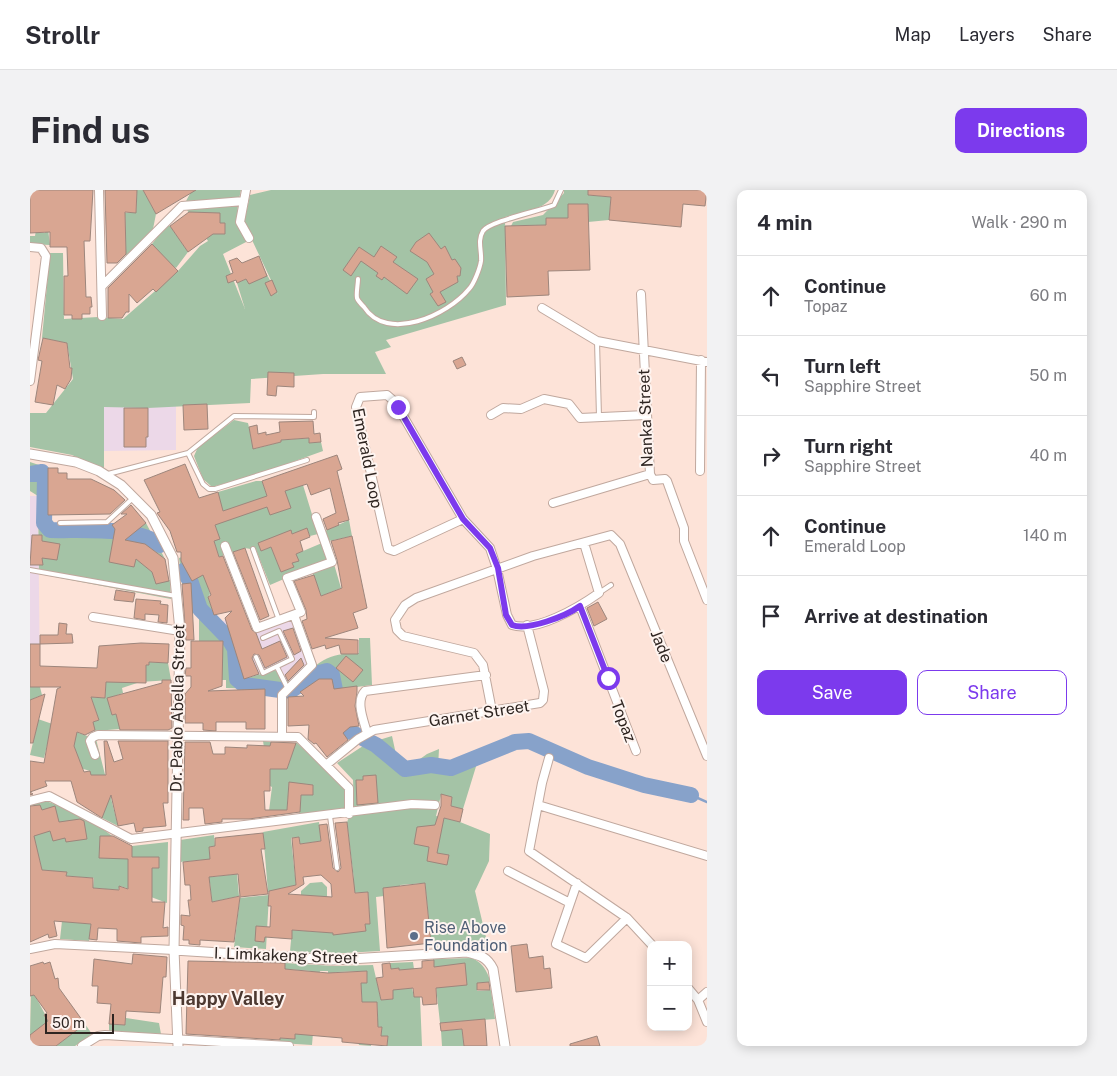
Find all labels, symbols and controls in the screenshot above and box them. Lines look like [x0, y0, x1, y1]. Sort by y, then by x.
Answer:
text: Strollr [25, 21, 100, 49]
text: Map [895, 24, 931, 45]
text: Layers [959, 24, 1015, 45]
text: Share [1043, 24, 1092, 45]
button: Directions [955, 108, 1087, 153]
text: Find us [30, 110, 150, 151]
text: 4 min [757, 210, 812, 235]
text: Walk · 290 m [972, 213, 1067, 232]
text: Continue [804, 275, 886, 297]
icon: ahead [757, 282, 785, 310]
text: 60 m [1030, 286, 1067, 305]
text: Topaz [804, 297, 847, 316]
text: Turn left [804, 355, 881, 377]
icon: left [757, 362, 785, 390]
text: 50 m [1029, 366, 1067, 385]
street label: Nanka Street [634, 369, 657, 467]
text: Sapphire Street [804, 377, 922, 396]
route end [387, 396, 410, 419]
street label: Emerald Loop [348, 406, 387, 510]
text: Turn right [804, 435, 893, 457]
icon: right [757, 442, 785, 470]
text: 40 m [1029, 446, 1067, 465]
text: Sapphire Street [804, 457, 922, 476]
text: Continue [804, 515, 886, 537]
icon: ahead [757, 522, 785, 550]
text: 140 m [1023, 526, 1067, 545]
text: Emerald Loop [804, 537, 906, 556]
icon: arrive [757, 602, 785, 630]
text: Arrive at destination [804, 605, 988, 627]
street label: Dr. Pablo Abella Street [167, 624, 188, 792]
street label: Jade [646, 627, 677, 665]
route start [597, 667, 620, 690]
button: Save [757, 670, 907, 715]
button: Share [917, 670, 1067, 715]
street label: Garnet Street [427, 696, 531, 731]
street label: Topaz [607, 698, 640, 745]
place label: Rise Above Foundation [424, 918, 507, 955]
marker: Rise Above Foundation [408, 930, 420, 942]
map controls [647, 941, 692, 1031]
button: + [647, 941, 692, 986]
street label: I. Limkakeng Street [214, 943, 358, 968]
button: − [647, 986, 692, 1031]
district label: Happy Valley [172, 988, 284, 1009]
scale bar [45, 1011, 114, 1034]
text: 50 m [52, 1015, 85, 1031]

